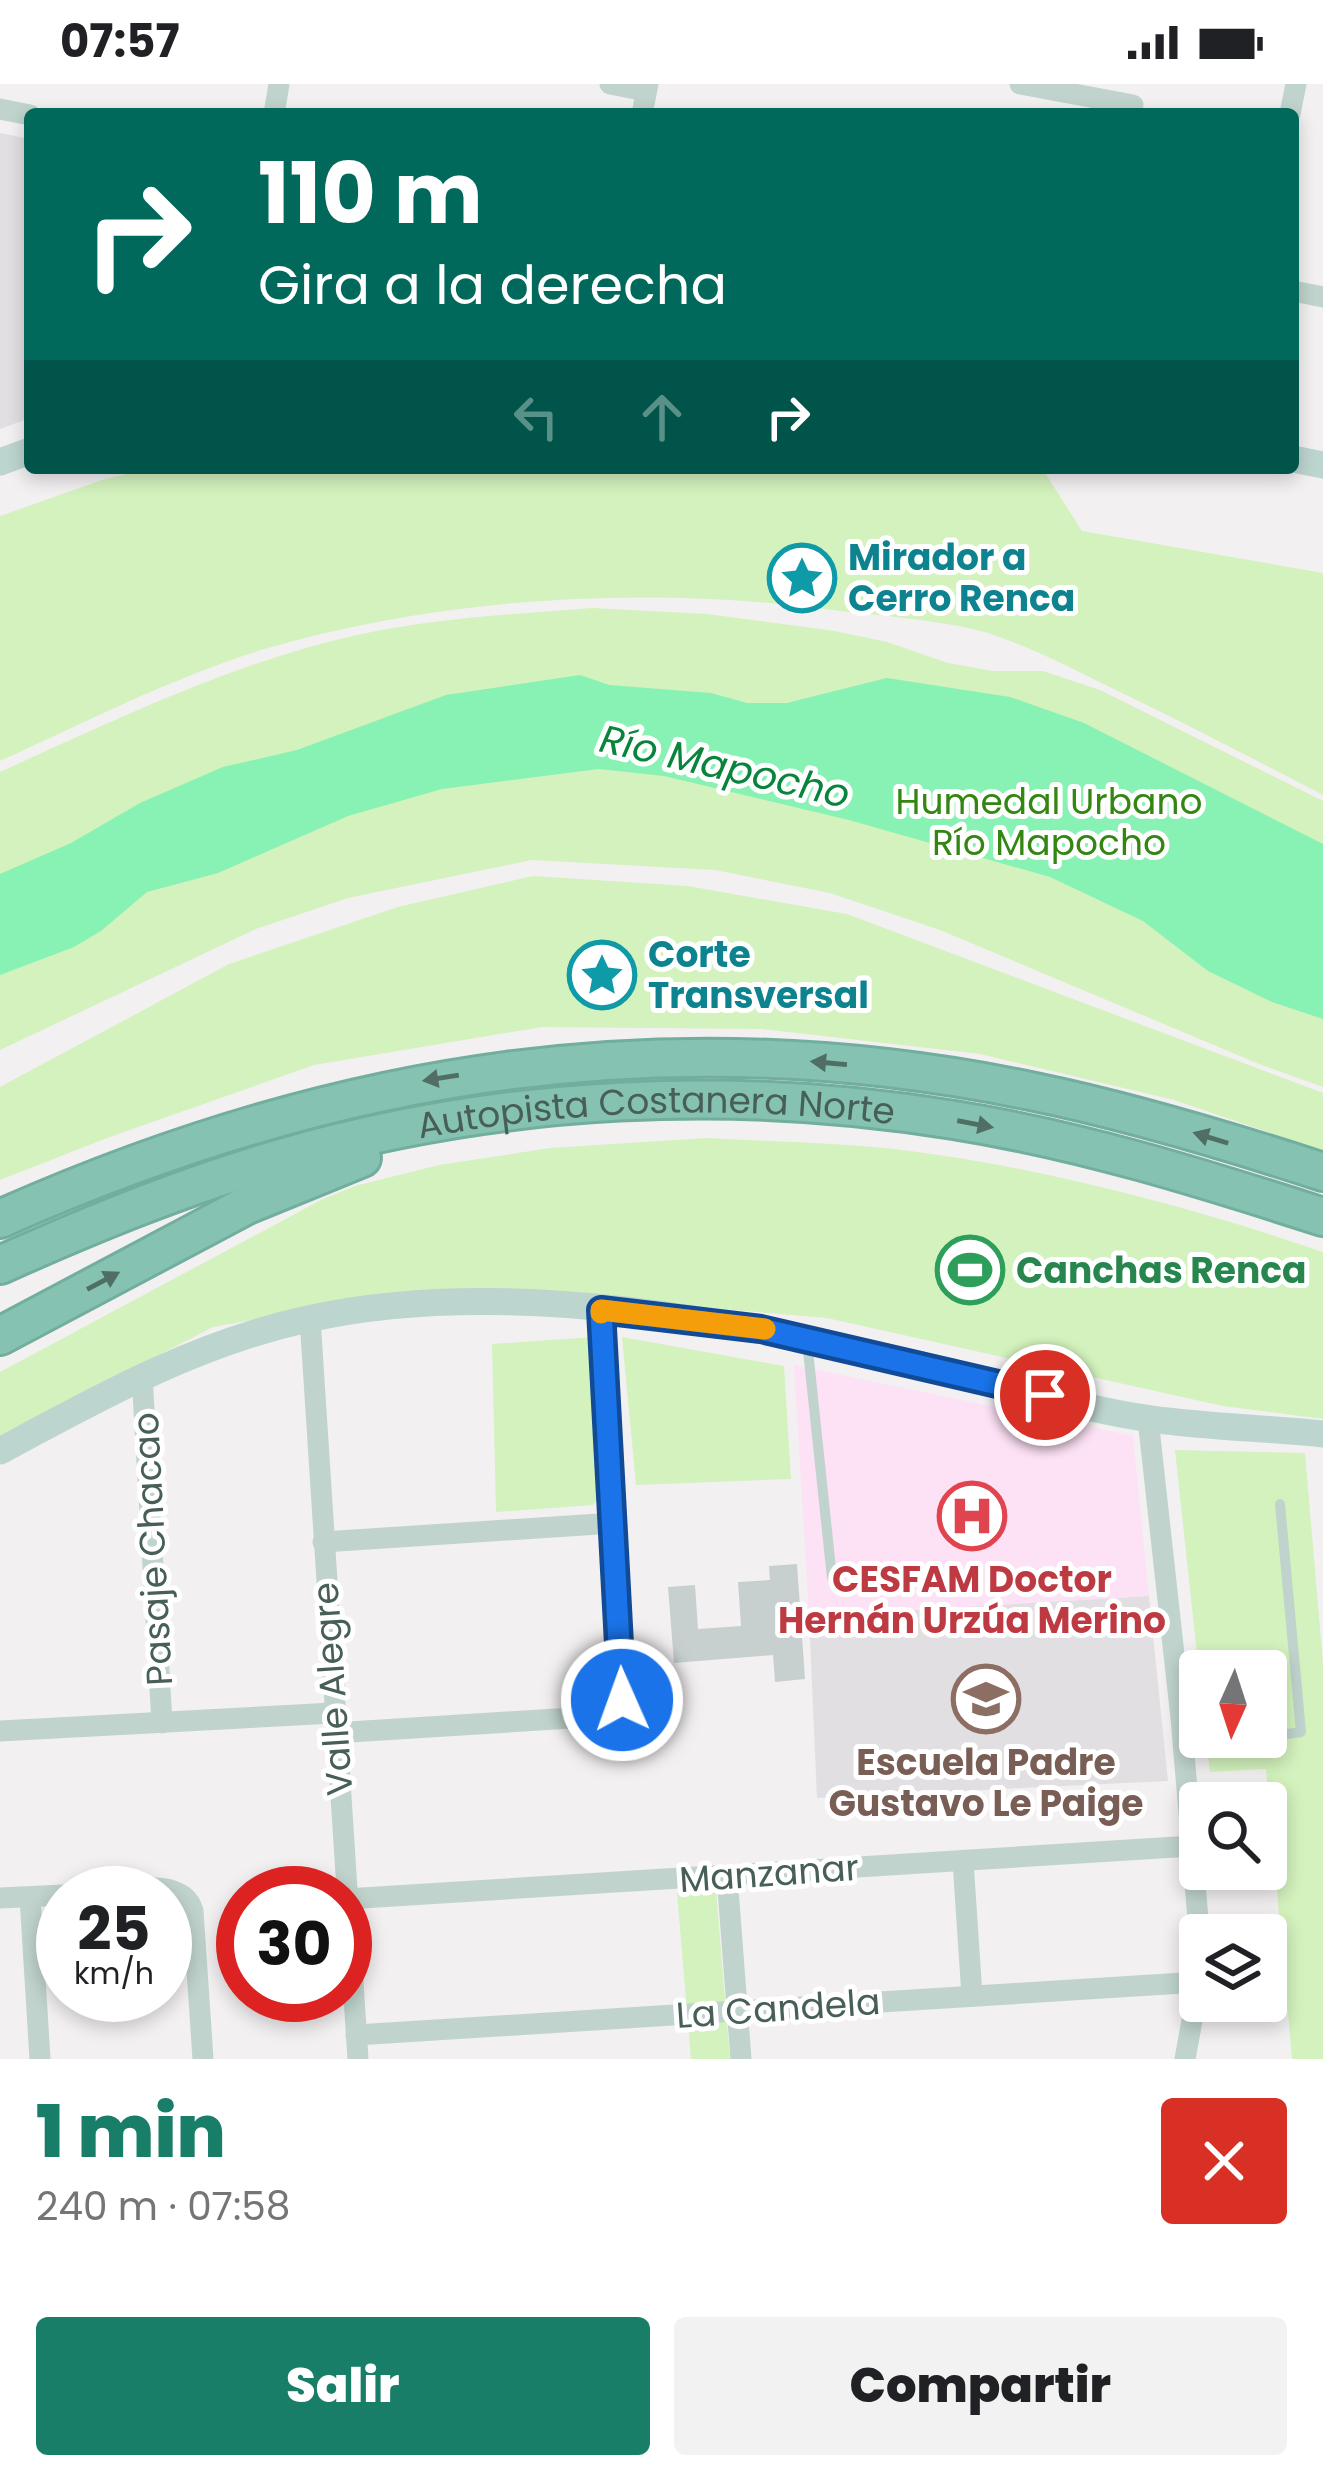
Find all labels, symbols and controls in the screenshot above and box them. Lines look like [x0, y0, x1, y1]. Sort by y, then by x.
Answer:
text: 07:57 [60, 10, 180, 73]
text: 110 m [258, 135, 483, 252]
icon: right [60, 156, 216, 312]
text: Gira a la derecha [258, 247, 727, 323]
icon: left [503, 384, 569, 450]
icon: ahead [629, 384, 695, 450]
icon: right [755, 384, 821, 450]
place label: Mirador a Cerro Renca [848, 532, 1075, 624]
place icon: Mirador a Cerro Renca [767, 543, 837, 613]
water label: Río Mapocho [595, 711, 855, 822]
park label: Humedal Urbano Río Mapocho [896, 776, 1202, 868]
place label: Corte Transversal [648, 929, 869, 1021]
place icon: Corte Transversal [567, 940, 637, 1010]
one-way arrow [810, 1053, 847, 1072]
one-way arrow [421, 1070, 459, 1088]
street label: Autopista Costanera Norte [413, 1074, 898, 1151]
one-way arrow [956, 1115, 994, 1134]
one-way arrow [1192, 1128, 1229, 1146]
sports icon: Canchas Renca [935, 1235, 1005, 1305]
place label: Canchas Renca [1016, 1245, 1306, 1296]
one-way arrow [86, 1271, 121, 1292]
pin [994, 1344, 1096, 1446]
icon: arrive [1012, 1362, 1078, 1428]
street label: Pasaje Chacao [120, 1411, 185, 1687]
hospital icon: CESFAM Doctor Hernán Urzúa Merino [937, 1481, 1007, 1551]
place label: CESFAM Doctor Hernán Urzúa Merino [778, 1554, 1166, 1646]
street label: Valle Alegre [300, 1581, 365, 1797]
position arrow [559, 1637, 685, 1763]
north arrow [1179, 1650, 1287, 1758]
map controls [1179, 1650, 1287, 2022]
school or university icon: Escuela Padre Gustavo Le Paige [951, 1664, 1021, 1734]
place label: Escuela Padre Gustavo Le Paige [828, 1737, 1144, 1829]
button: search [1179, 1782, 1287, 1890]
street label: Manzanar [678, 1842, 861, 1905]
speed limit sign: 30 [216, 1866, 372, 2022]
text: 25 [77, 1887, 151, 1971]
button: layers [1179, 1914, 1287, 2022]
text: km/h [74, 1952, 154, 1995]
street label: La Candela [674, 1976, 882, 2041]
text: 1 min [36, 2081, 226, 2182]
button: close [1161, 2098, 1287, 2224]
text: 240 m · 07:58 [36, 2179, 290, 2234]
button: Salir [36, 2317, 650, 2455]
button: Compartir [674, 2317, 1287, 2455]

